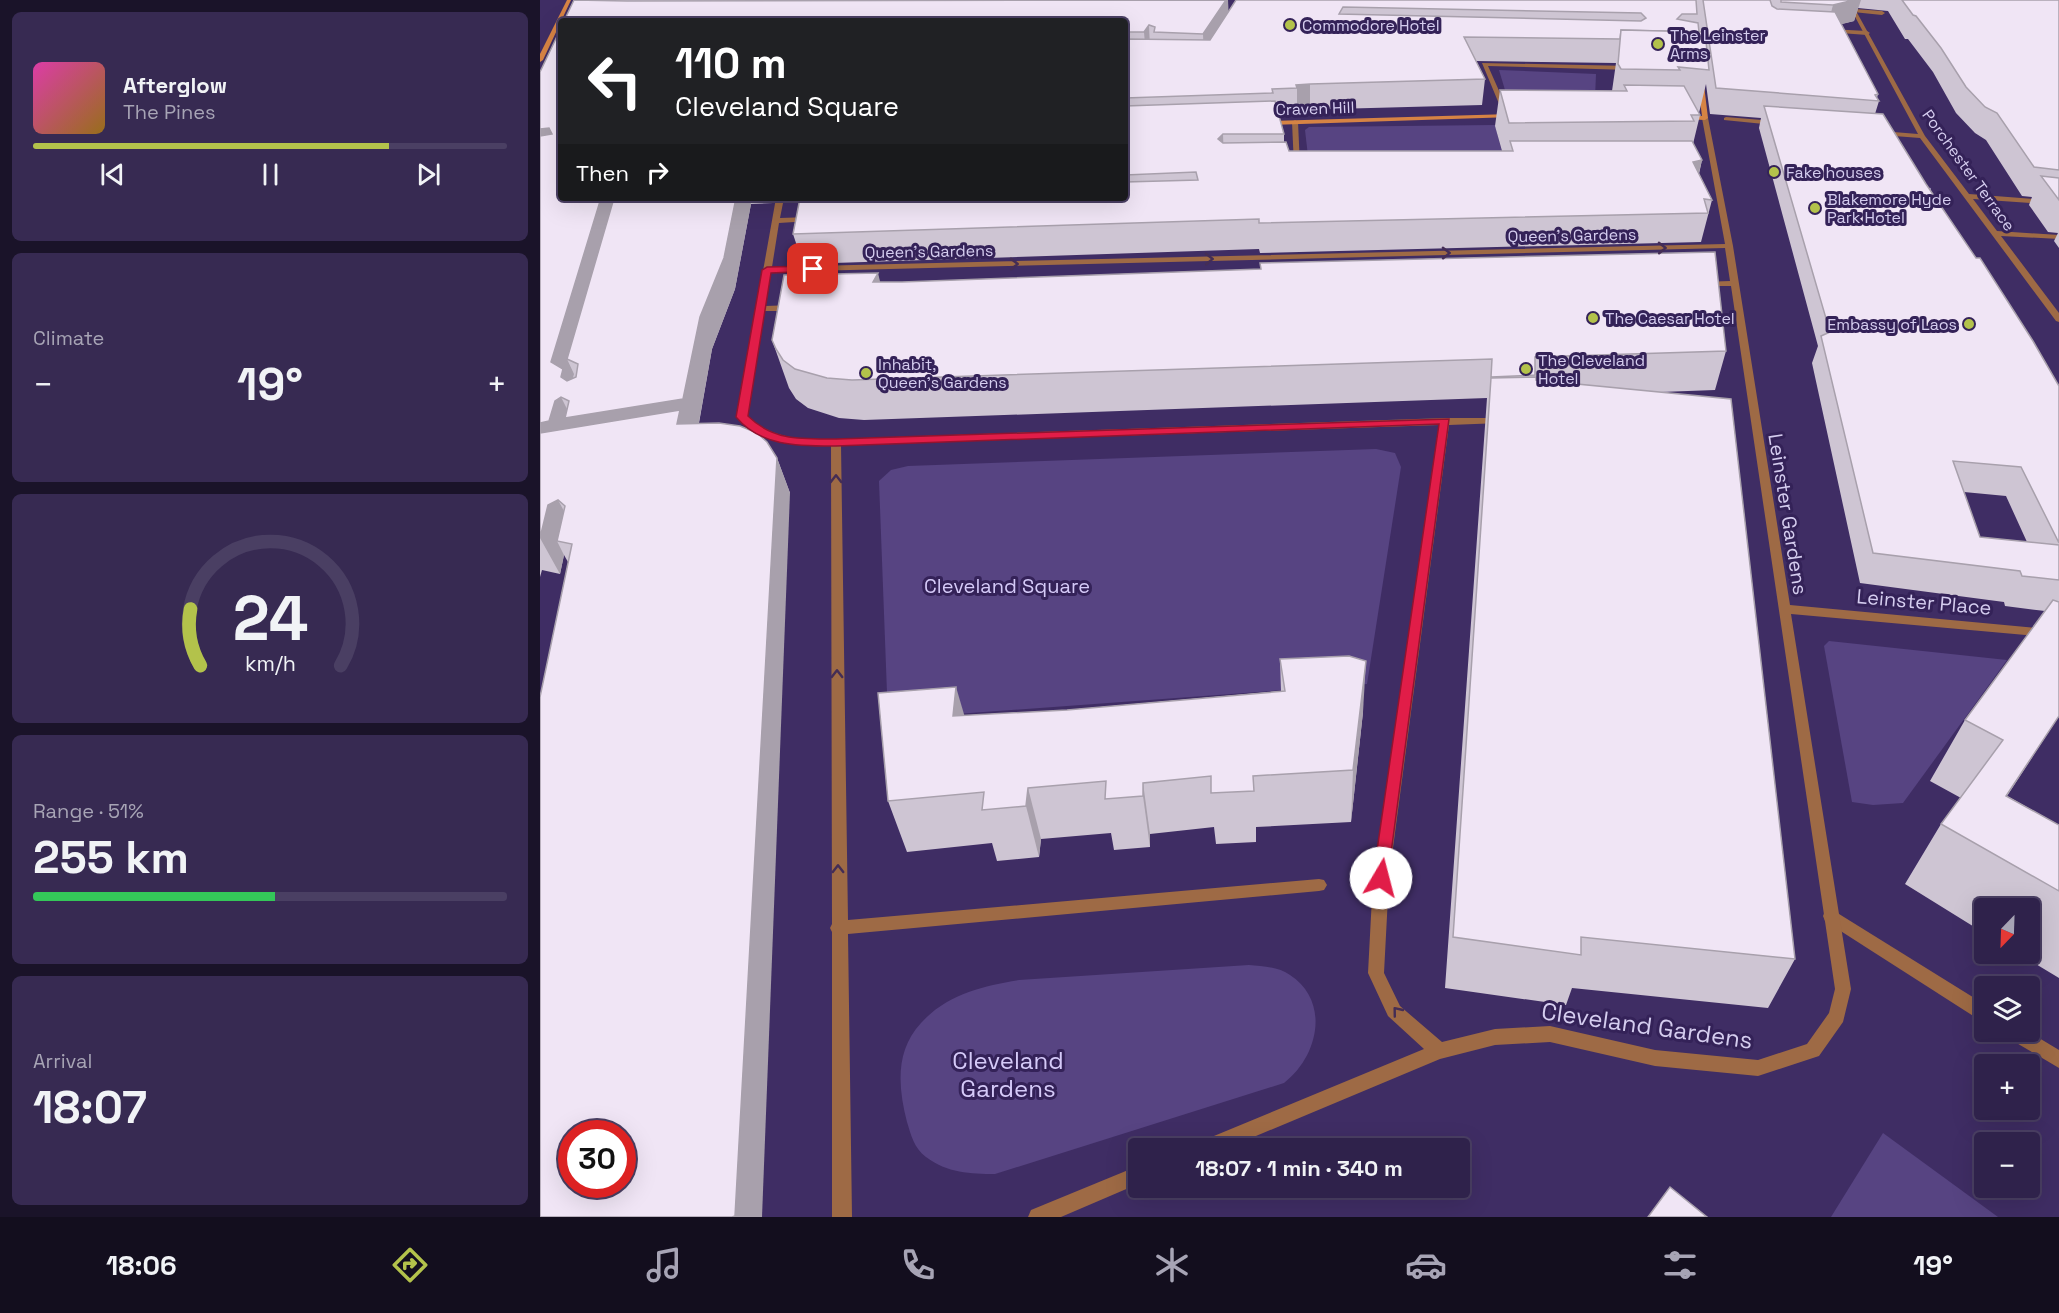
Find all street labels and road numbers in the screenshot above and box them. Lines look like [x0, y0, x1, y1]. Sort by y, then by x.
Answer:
street label: Craven Hill [1275, 97, 1355, 120]
street label: Porchester Terrace [1917, 105, 2020, 235]
street label: Queen's Gardens [1507, 224, 1637, 247]
street label: Queen's Gardens [864, 240, 994, 263]
street label: Leinster Gardens [1762, 432, 1814, 596]
street label: Leinster Place [1855, 583, 1993, 621]
street label: Cleveland Gardens [1539, 995, 1755, 1056]

